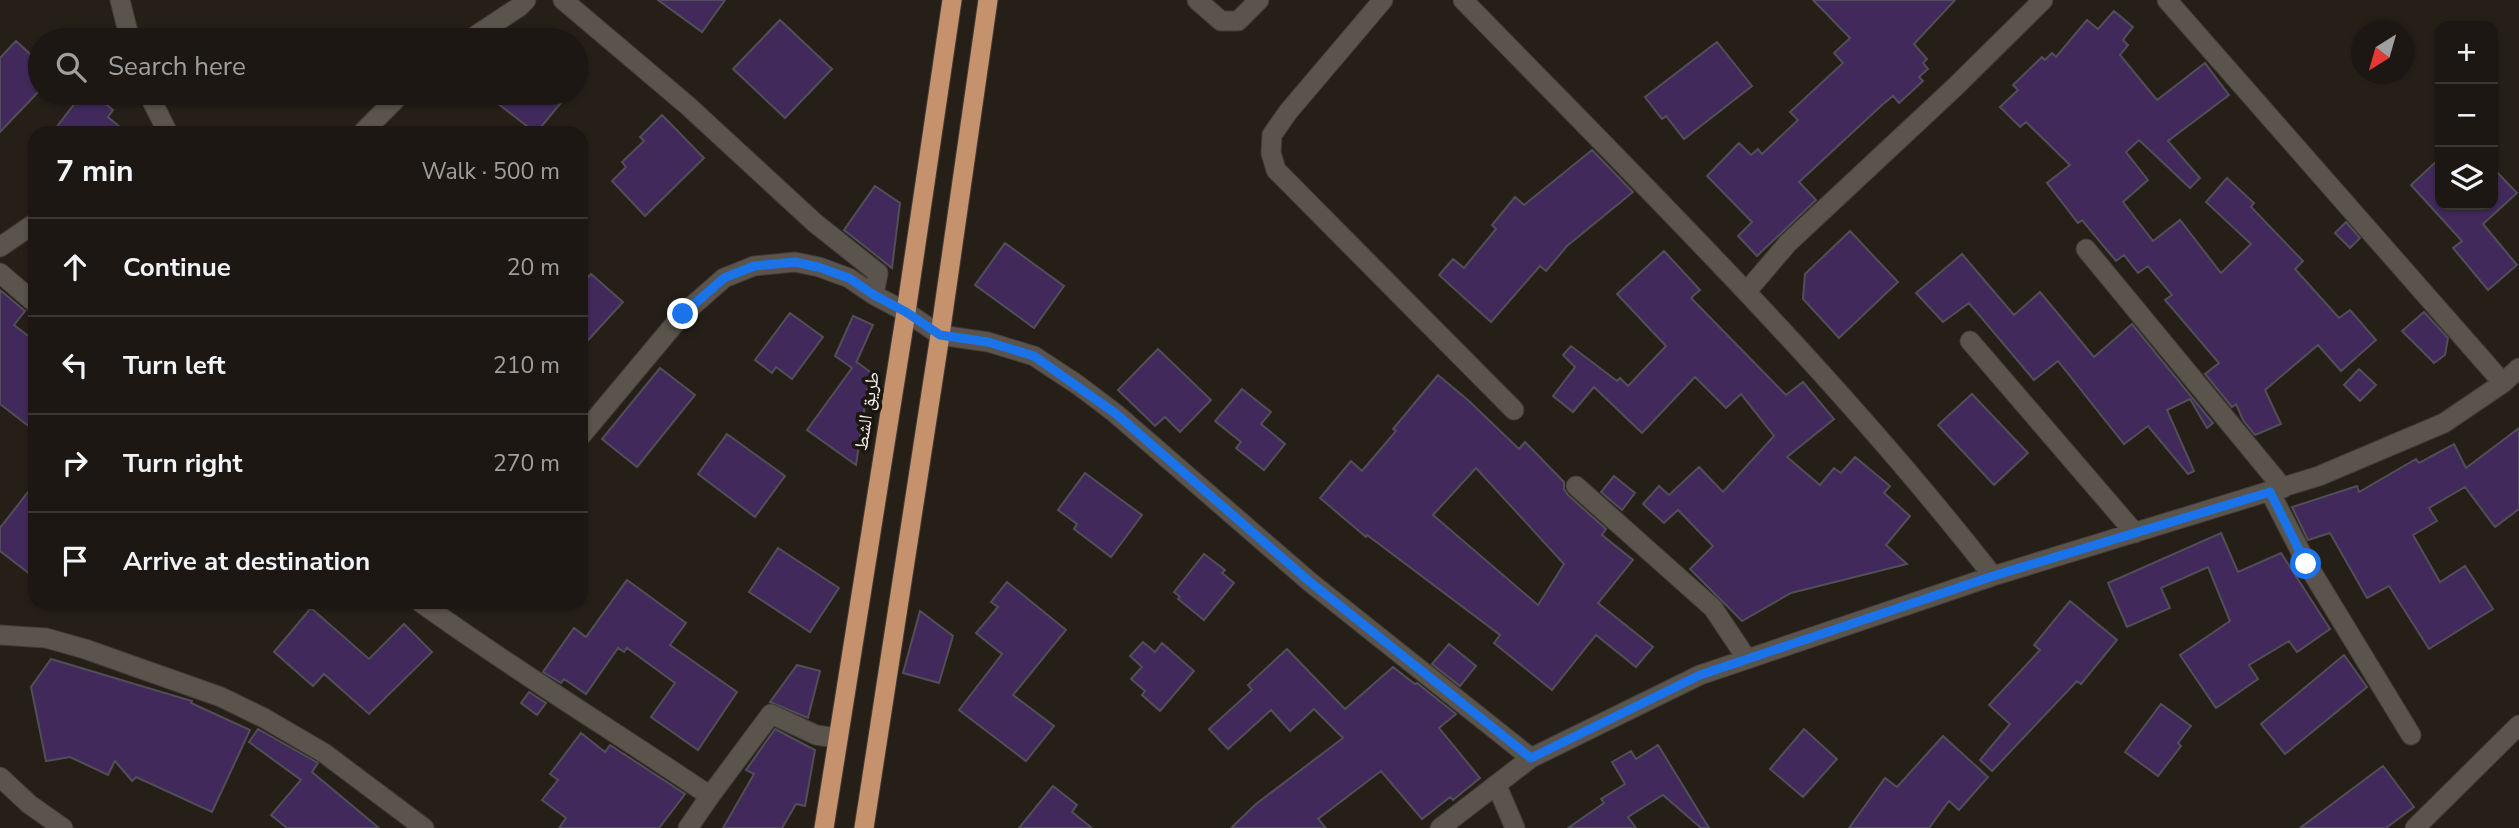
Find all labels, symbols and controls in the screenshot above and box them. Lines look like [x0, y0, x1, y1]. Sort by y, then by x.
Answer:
north arrow [2351, 21, 2414, 84]
map controls [2435, 21, 2498, 210]
button: + [2435, 21, 2498, 84]
search box [28, 28, 588, 105]
icon: search [52, 48, 90, 86]
text: Search here [108, 49, 246, 84]
button: − [2435, 84, 2498, 147]
button: layers [2435, 147, 2498, 210]
text: 7 min [56, 151, 134, 192]
text: Walk · 500 m [421, 156, 560, 187]
icon: ahead [56, 248, 94, 286]
text: Continue [123, 250, 231, 285]
text: 20 m [507, 252, 560, 283]
route end [667, 298, 698, 329]
icon: left [56, 346, 94, 384]
text: Turn left [123, 348, 226, 383]
text: 210 m [493, 350, 560, 381]
street label: طريق الشط [848, 370, 886, 452]
icon: right [56, 444, 94, 482]
text: Turn right [123, 446, 242, 481]
text: 270 m [493, 448, 560, 479]
icon: arrive [56, 542, 94, 580]
text: Arrive at destination [123, 544, 370, 579]
route start [2290, 548, 2321, 579]

